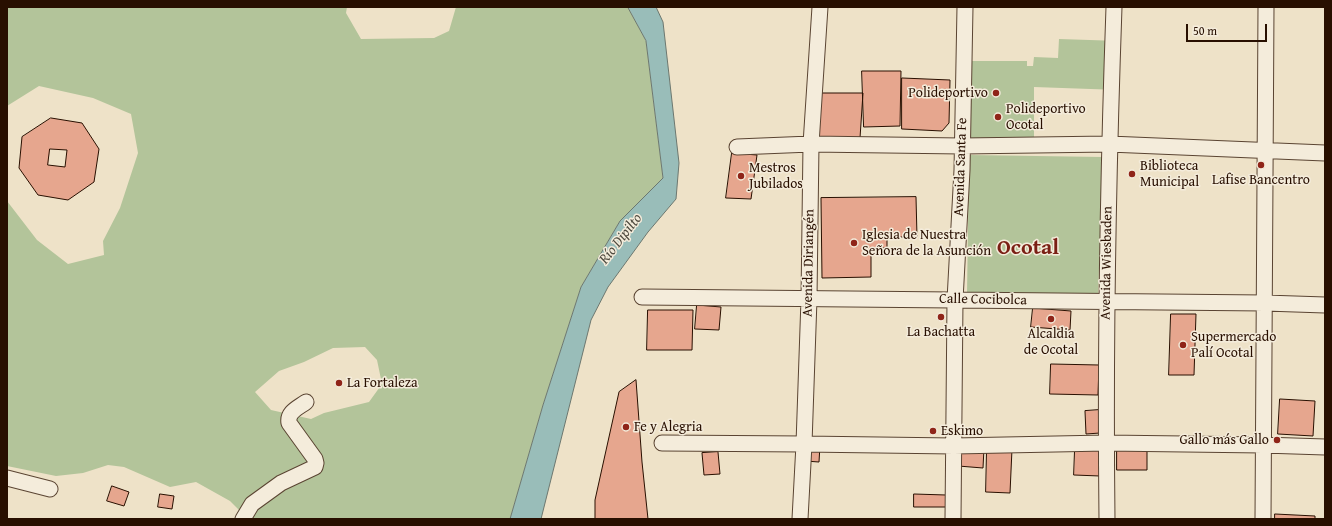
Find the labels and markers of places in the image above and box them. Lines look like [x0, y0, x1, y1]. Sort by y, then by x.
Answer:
place label: Polideportivo [908, 85, 988, 101]
marker: Polideportivo [991, 88, 1001, 98]
place label: Polideportivo Ocotal [1006, 101, 1086, 134]
marker: Polideportivo Ocotal [993, 112, 1003, 122]
place label: Biblioteca Municipal [1140, 158, 1199, 190]
place label: Mestros Jubilados [749, 160, 803, 192]
marker: Lafise Bancentro [1256, 160, 1266, 170]
marker: Biblioteca Municipal [1127, 169, 1137, 179]
marker: Mestros Jubilados [736, 171, 746, 181]
place label: Lafise Bancentro [1212, 172, 1310, 188]
place label: Iglesia de Nuestra Señora de la Asunción [862, 227, 991, 260]
marker: Iglesia de Nuestra Señora de la Asunción [849, 238, 859, 248]
marker: La Bachatta [936, 312, 946, 322]
marker: Alcaldia de Ocotal [1046, 314, 1056, 324]
place label: La Bachatta [907, 324, 975, 340]
place label: Alcaldia de Ocotal [1024, 326, 1078, 358]
place label: Supermercado Palí Ocotal [1191, 329, 1276, 362]
marker: Supermercado Palí Ocotal [1178, 340, 1188, 350]
place label: La Fortaleza [347, 375, 418, 391]
marker: La Fortaleza [334, 378, 344, 388]
place label: Fe y Alegria [634, 419, 702, 435]
marker: Fe y Alegria [621, 422, 631, 432]
place label: Eskimo [941, 423, 983, 439]
marker: Eskimo [928, 426, 938, 436]
place label: Gallo más Gallo [1179, 432, 1269, 448]
marker: Gallo más Gallo [1272, 435, 1282, 445]

